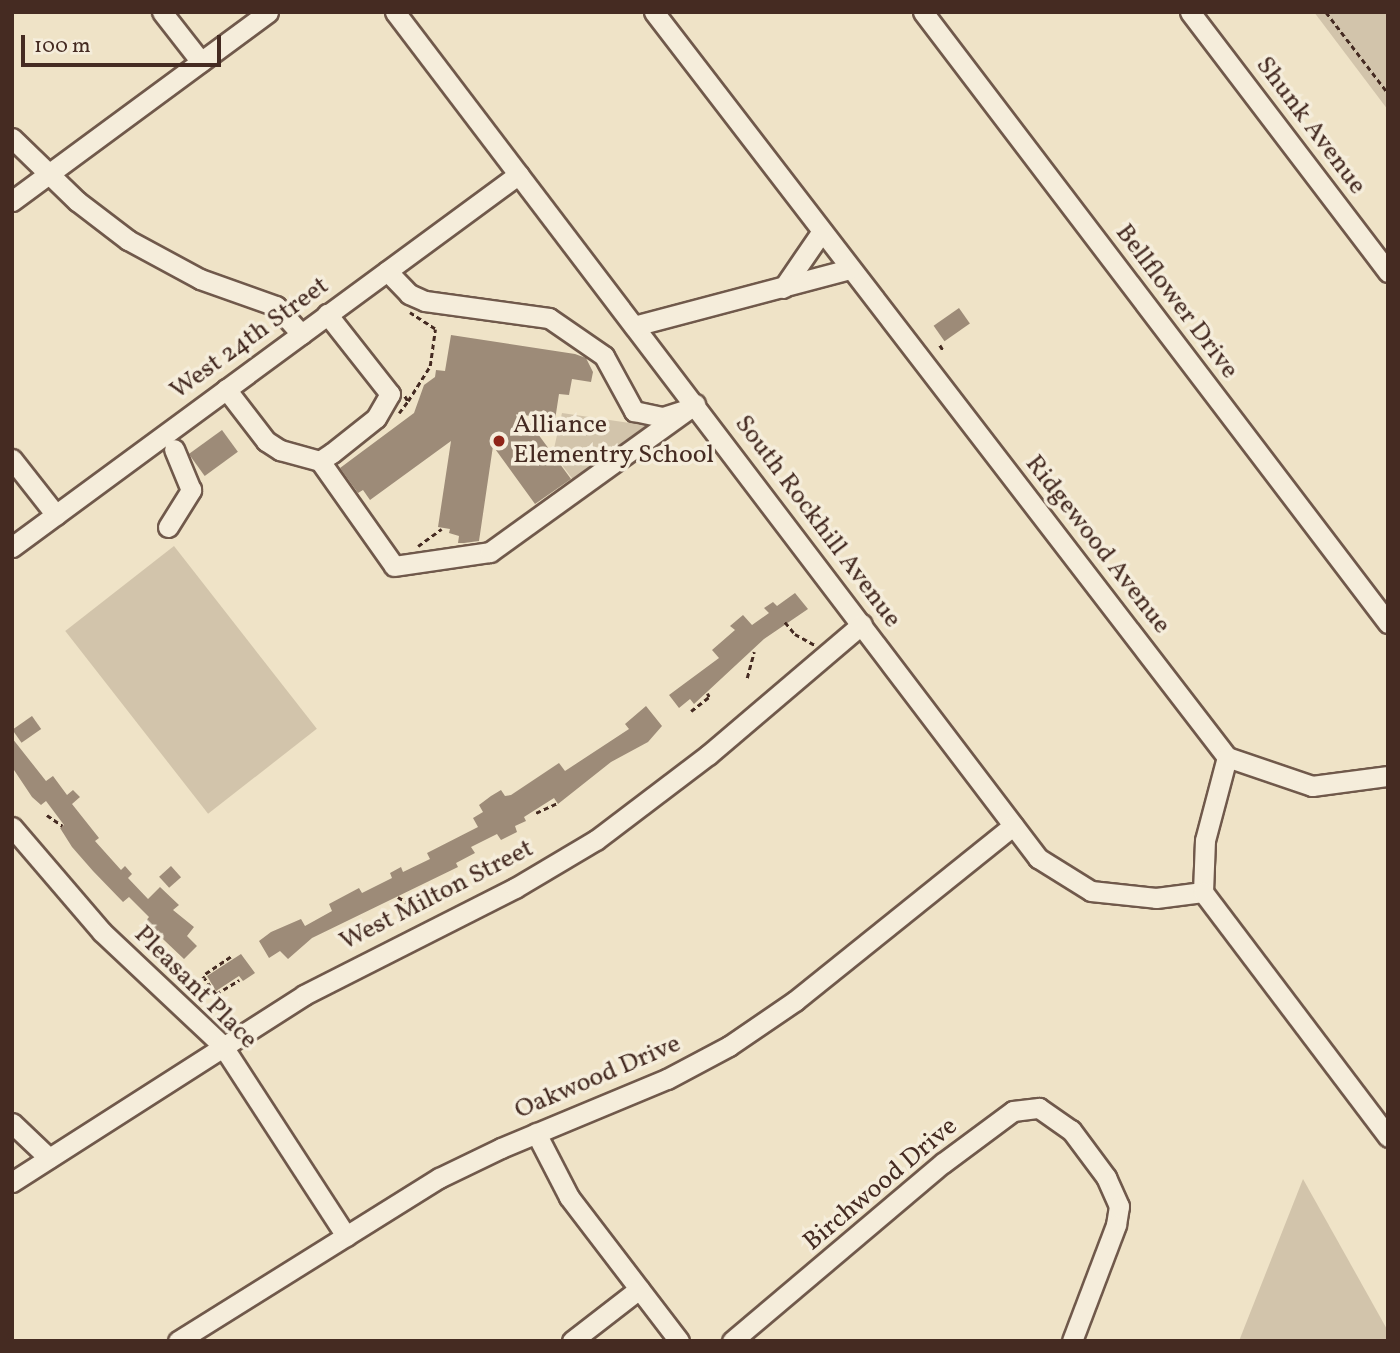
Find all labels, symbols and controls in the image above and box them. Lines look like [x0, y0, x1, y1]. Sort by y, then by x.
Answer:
scale bar [24, 21, 224, 65]
text: 100 m [34, 32, 91, 61]
street label: Shunk Avenue [1248, 51, 1372, 201]
street label: Bellflower Drive [1108, 218, 1244, 386]
street label: West 24th Street [165, 271, 335, 407]
place label: Alliance Elementry School [513, 410, 715, 472]
street label: South Rockhill Avenue [727, 410, 907, 634]
marker: Alliance Elementry School [491, 433, 507, 449]
street label: Ridgewood Avenue [1018, 449, 1176, 641]
street label: West Milton Street [335, 834, 539, 958]
street label: Pleasant Place [127, 920, 263, 1056]
street label: Oakwood Drive [510, 1029, 686, 1127]
street label: Birchwood Drive [798, 1112, 964, 1258]

